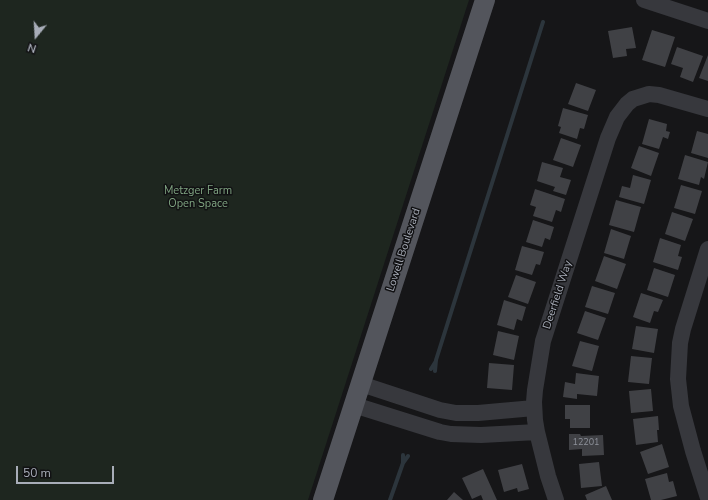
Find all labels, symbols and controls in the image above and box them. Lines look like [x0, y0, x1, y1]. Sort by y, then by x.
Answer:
north arrow [16, 16, 56, 56]
text: N [26, 39, 38, 56]
park label: Metzger Farm Open Space [164, 184, 232, 210]
street label: Lowell Boulevard [384, 207, 424, 293]
street label: Deerfield Way [541, 259, 575, 331]
house number: 12201 [573, 438, 599, 448]
scale bar [18, 458, 116, 484]
text: 50 m [23, 465, 51, 481]

